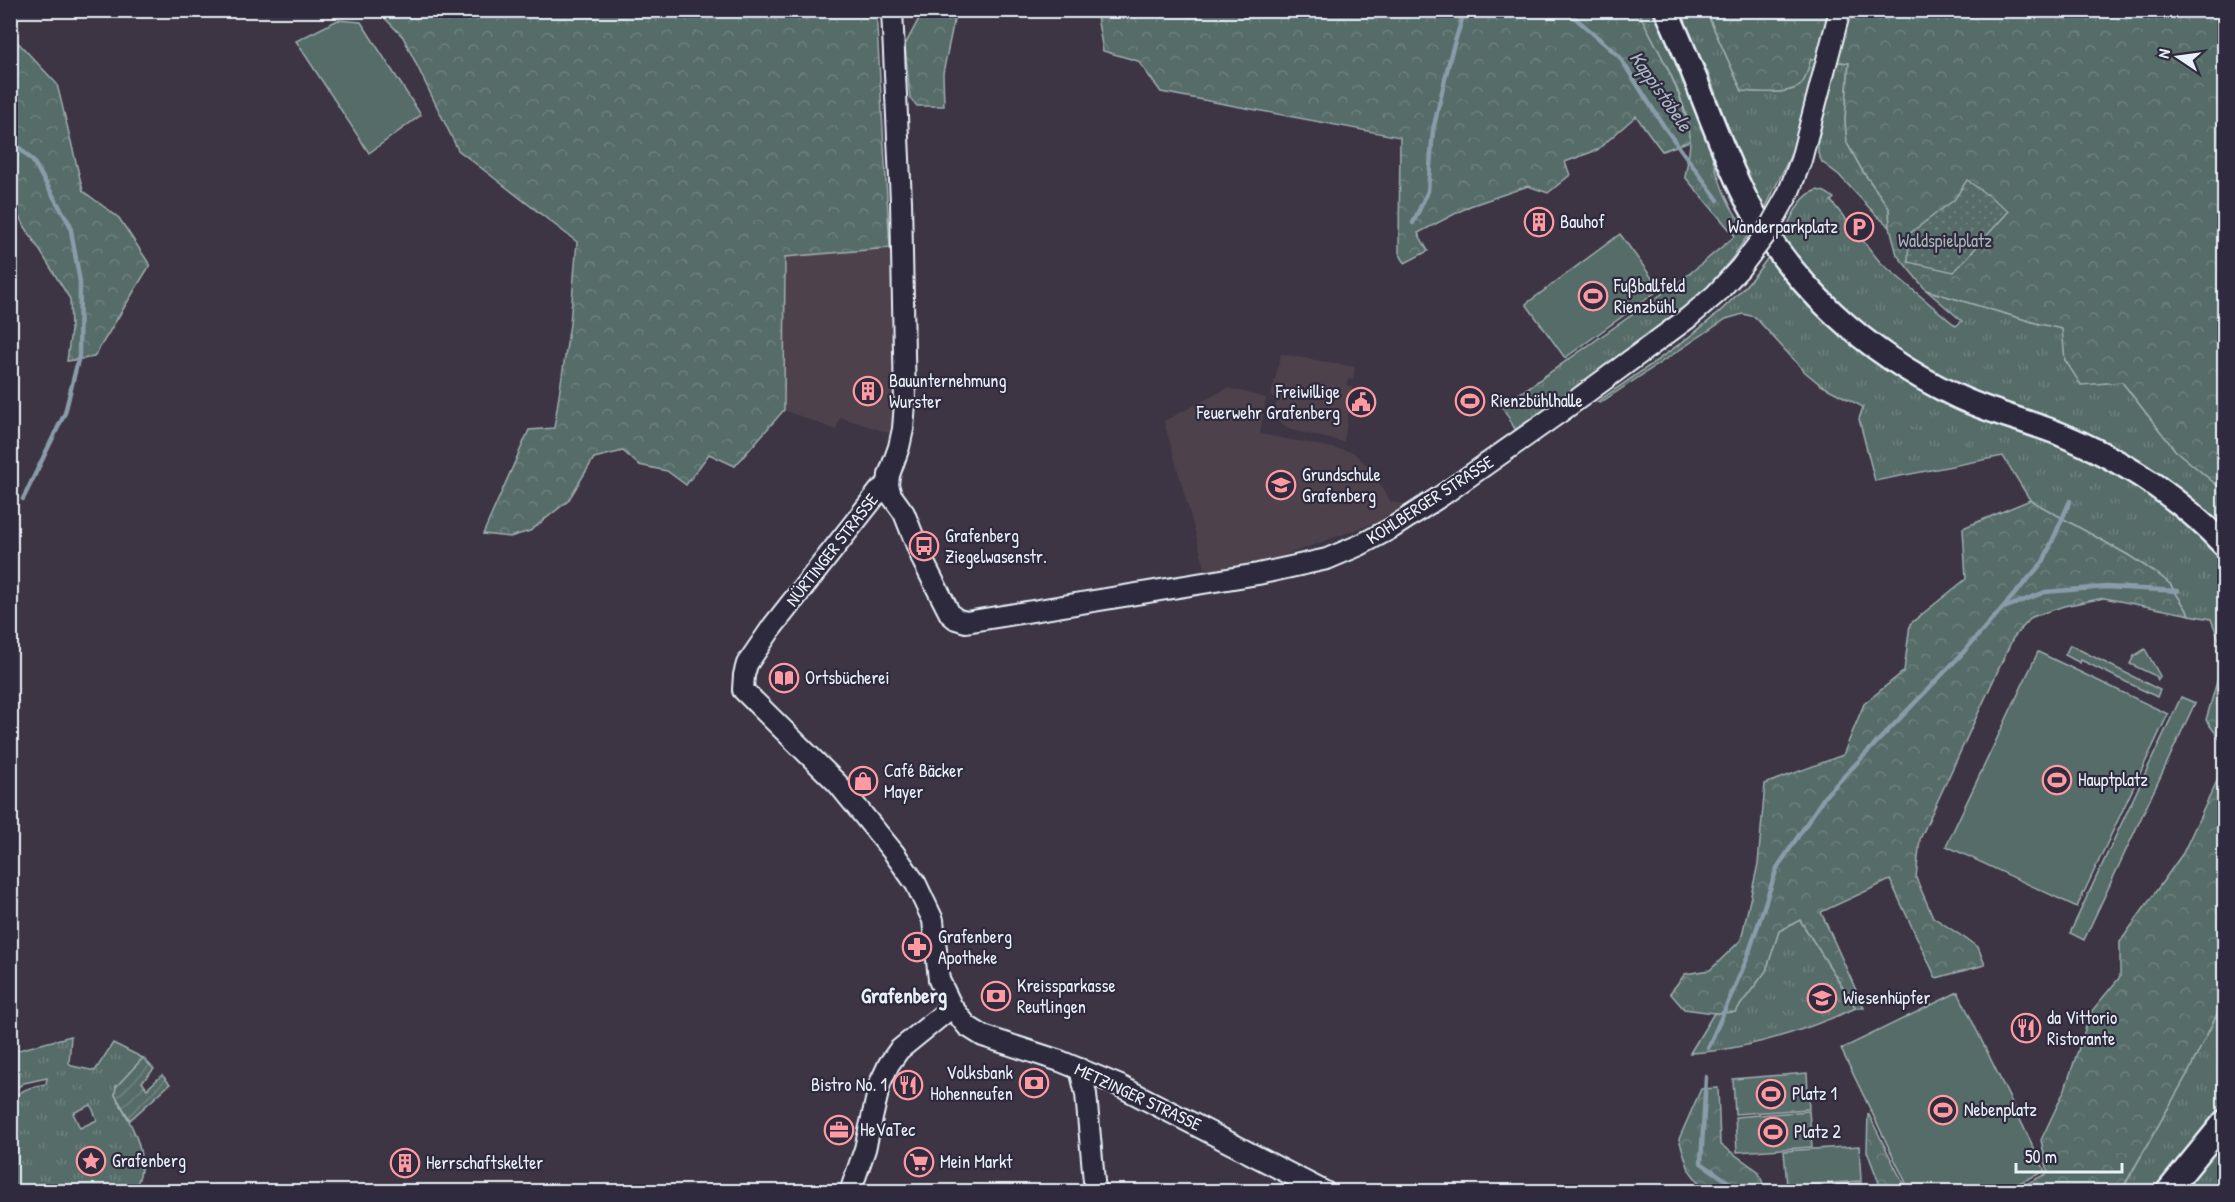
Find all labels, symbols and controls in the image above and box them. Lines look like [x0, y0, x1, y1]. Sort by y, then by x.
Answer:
north arrow [2148, 27, 2208, 87]
water label: Kappistöbele [1623, 45, 1699, 138]
text: N [2152, 47, 2175, 60]
building icon: Bauhof [1523, 206, 1555, 238]
place label: Bauhof [1560, 209, 1605, 234]
parking icon: Wanderparkplatz [1843, 211, 1875, 243]
place label: Wanderparkplatz [1728, 214, 1838, 239]
park label: Waldspielplatz [1898, 228, 1992, 253]
place label: Fußballfeld Rienzbühl [1613, 273, 1685, 319]
sports icon: Fußballfeld Rienzbühl [1577, 280, 1609, 312]
place label: Bauunternehmung Wurster [889, 368, 1006, 414]
building icon: Bauunternehmung Wurster [852, 375, 884, 407]
place label: Freiwillige Feuerwehr Grafenberg [1196, 379, 1340, 425]
sports icon: Rienzbühlhalle [1454, 385, 1486, 417]
public building icon: Freiwillige Feuerwehr Grafenberg [1345, 386, 1377, 418]
place label: Rienzbühlhalle [1491, 388, 1583, 413]
street label: KOHLBERGER STRASSE [1361, 449, 1498, 550]
place label: Grundschule Grafenberg [1302, 462, 1381, 508]
school or university icon: Grundschule Grafenberg [1265, 469, 1297, 501]
street label: NÜRTINGER STRASSE [780, 488, 884, 611]
place label: Grafenberg Ziegelwasenstr. [945, 523, 1047, 569]
bus stop icon: Grafenberg Ziegelwasenstr. [908, 530, 940, 562]
library icon: Ortsbücherei [768, 662, 800, 694]
place label: Ortsbücherei [805, 665, 890, 690]
place label: Café Bäcker Mayer [884, 758, 963, 804]
sports icon: Hauptplatz [2041, 764, 2073, 796]
shop icon: Café Bäcker Mayer [847, 765, 879, 797]
place label: Hauptplatz [2078, 767, 2148, 792]
place label: Grafenberg Apotheke [938, 924, 1012, 970]
pharmacy icon: Grafenberg Apotheke [901, 931, 933, 963]
place label: Kreissparkasse Reutlingen [1017, 973, 1116, 1019]
bank icon: Kreissparkasse Reutlingen [980, 980, 1012, 1012]
district label: Grafenberg [861, 981, 947, 1011]
school or university icon: Wiesenhüpfer [1806, 982, 1838, 1014]
place label: Wiesenhüpfer [1843, 985, 1931, 1010]
place label: da Vittorio Ristorante [2047, 1005, 2117, 1051]
restaurant icon: da Vittorio Ristorante [2010, 1012, 2042, 1044]
street label: METZINGER STRASSE [1071, 1056, 1206, 1137]
place label: Volksbank Hohenneufen [930, 1060, 1014, 1106]
bank icon: Volksbank Hohenneufen [1018, 1067, 1050, 1099]
restaurant icon: Bistro No. 1 [892, 1069, 924, 1101]
place label: Bistro No. 1 [811, 1072, 887, 1097]
sports icon: Platz 1 [1755, 1078, 1787, 1110]
place label: Platz 1 [1792, 1081, 1837, 1106]
sports icon: Nebenplatz [1927, 1094, 1959, 1126]
place label: Nebenplatz [1964, 1097, 2037, 1122]
office icon: HeVaTec [823, 1114, 855, 1146]
sports icon: Platz 2 [1757, 1116, 1789, 1148]
place label: HeVaTec [860, 1117, 915, 1142]
place label: Platz 2 [1794, 1119, 1842, 1144]
scale bar [2016, 1136, 2122, 1174]
text: 50 m [2025, 1144, 2057, 1169]
place icon: Grafenberg [75, 1145, 107, 1177]
supermarket icon: Mein Markt [903, 1146, 935, 1178]
building icon: Herrschaftskelter [389, 1147, 421, 1179]
place label: Grafenberg [112, 1148, 186, 1173]
place label: Mein Markt [940, 1149, 1013, 1174]
place label: Herrschaftskelter [426, 1150, 543, 1175]

